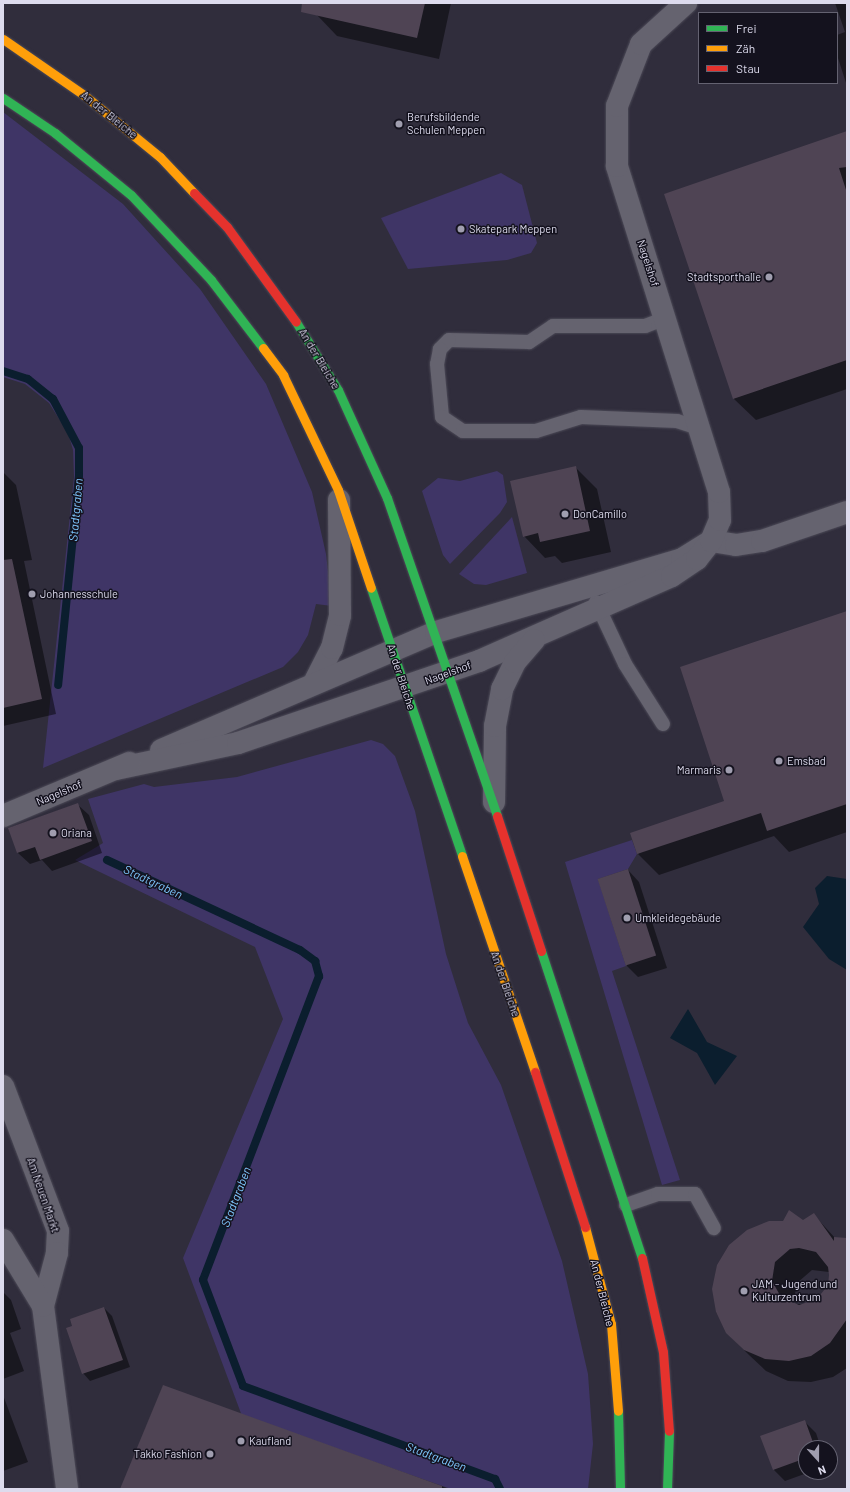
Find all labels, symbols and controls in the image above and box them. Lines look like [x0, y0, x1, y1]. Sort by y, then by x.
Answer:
legend [698, 12, 838, 84]
text: Frei [736, 21, 756, 35]
text: Zäh [736, 41, 755, 55]
text: Stau [736, 61, 760, 75]
street label: An der Bleiche [78, 88, 140, 142]
place label: Berufsbildende Schulen Meppen [407, 111, 485, 137]
marker: Berufsbildende Schulen Meppen [394, 119, 404, 129]
place label: Skatepark Meppen [469, 222, 557, 236]
marker: Skatepark Meppen [456, 224, 466, 234]
street label: Nagelshof [634, 238, 662, 288]
place label: Stadtsporthalle [687, 270, 761, 284]
marker: Stadtsporthalle [764, 272, 774, 282]
street label: An der Bleiche [296, 326, 342, 392]
water label: Stadtgraben [66, 478, 86, 542]
place label: DonCamillo [573, 507, 627, 521]
marker: DonCamillo [560, 509, 570, 519]
place label: Johannesschule [40, 587, 118, 601]
marker: Johannesschule [27, 589, 37, 599]
street label: An der Bleiche [384, 642, 418, 712]
street label: Nagelshof [423, 659, 473, 687]
place label: Emsbad [787, 754, 826, 768]
marker: Emsbad [774, 756, 784, 766]
place label: Marmaris [677, 763, 721, 777]
marker: Marmaris [724, 765, 734, 775]
street label: Nagelshof [34, 777, 84, 809]
place label: Oriana [61, 826, 92, 840]
marker: Oriana [48, 828, 58, 838]
water label: Stadtgraben [121, 862, 185, 902]
place label: Umkleidegebäude [635, 911, 721, 925]
marker: Umkleidegebäude [622, 913, 632, 923]
street label: An der Bleiche [488, 950, 522, 1018]
street label: Am Neuen Markt [24, 1156, 62, 1234]
water label: Stadtgraben [218, 1165, 254, 1229]
street label: An der Bleiche [587, 1258, 617, 1328]
place label: JAM - Jugend und Kulturzentrum [752, 1278, 837, 1304]
marker: JAM - Jugend und Kulturzentrum [739, 1286, 749, 1296]
place label: Kaufland [249, 1434, 291, 1448]
marker: Kaufland [236, 1436, 246, 1446]
water label: Stadtgraben [404, 1439, 468, 1475]
north arrow [798, 1440, 838, 1480]
place label: Takko Fashion [134, 1447, 202, 1461]
marker: Takko Fashion [205, 1449, 215, 1459]
text: N [816, 1463, 828, 1478]

